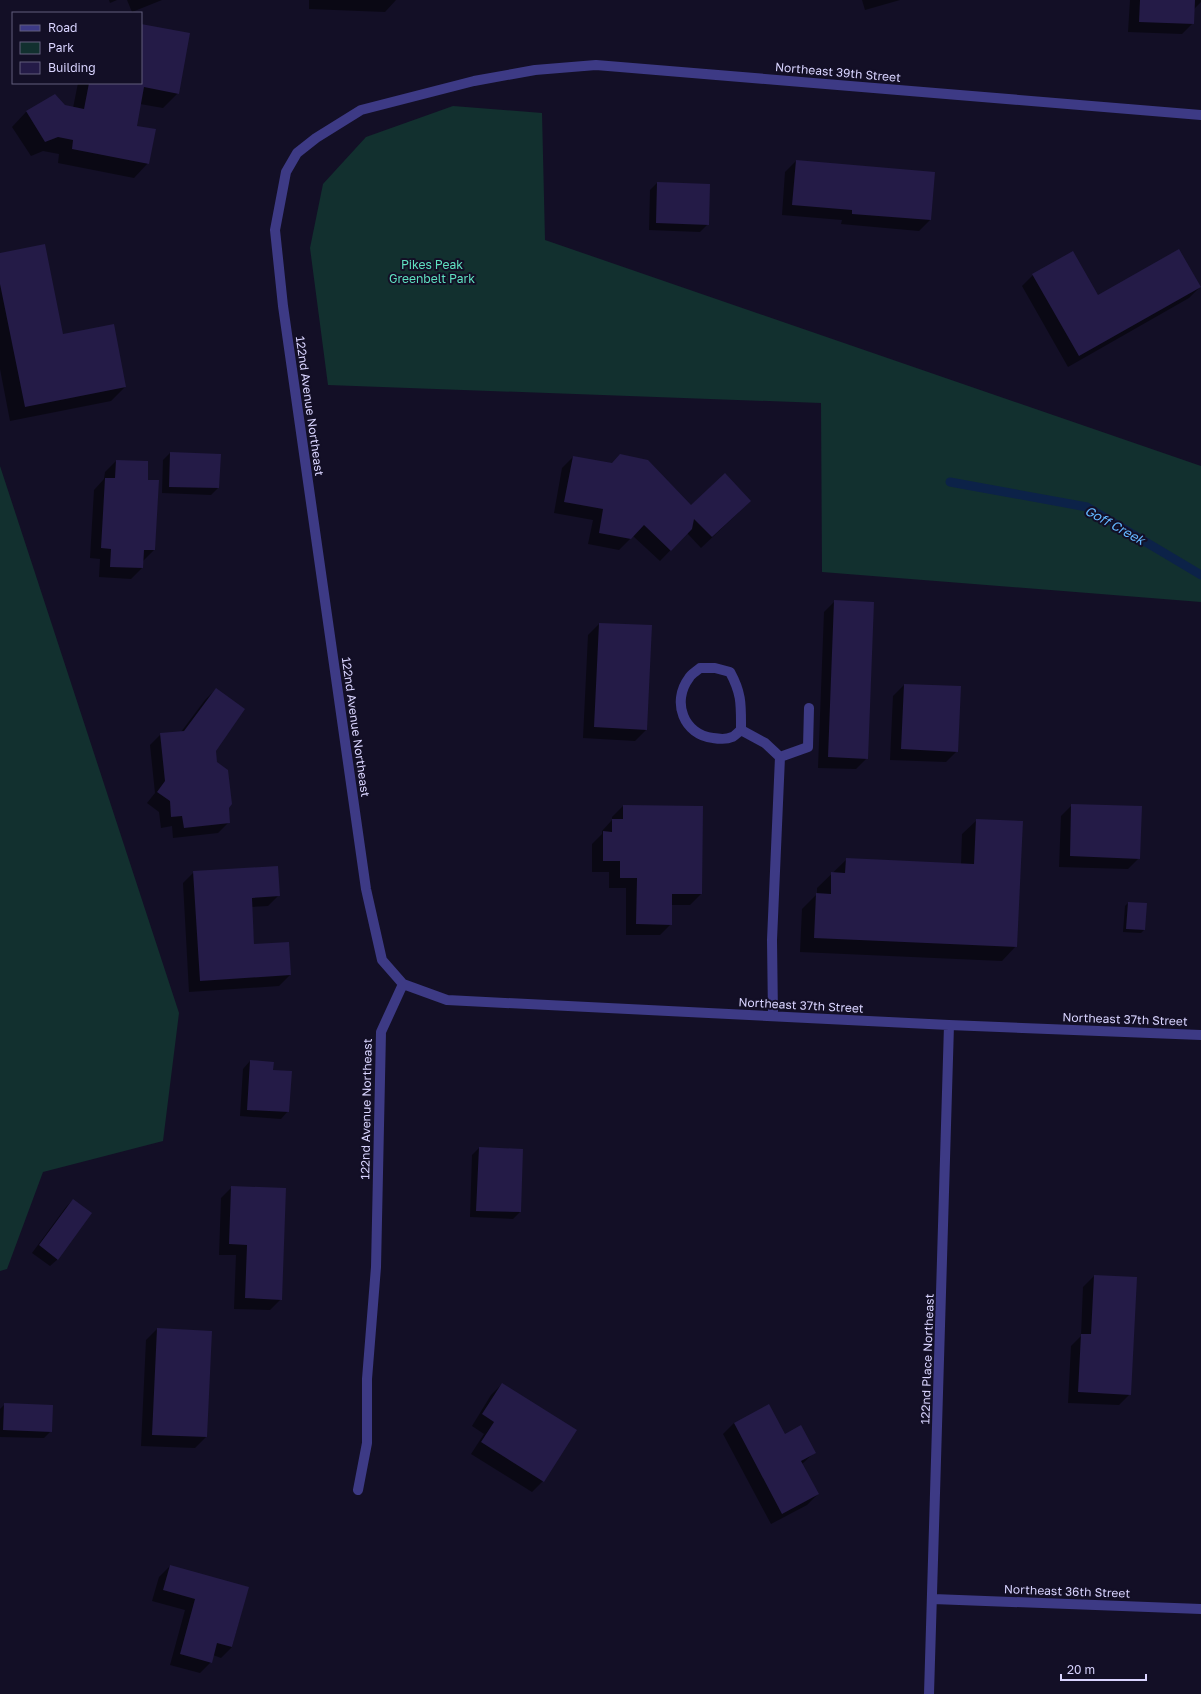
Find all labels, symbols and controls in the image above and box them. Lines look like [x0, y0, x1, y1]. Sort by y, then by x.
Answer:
legend [12, 12, 142, 84]
text: Road [48, 20, 77, 35]
text: Park [48, 40, 74, 55]
street label: Northeast 39th Street [774, 59, 902, 85]
text: Building [48, 60, 96, 75]
park label: Pikes Peak Greenbelt Park [389, 257, 475, 286]
street label: 122nd Avenue Northeast [293, 335, 327, 477]
water label: Goff Creek [1082, 502, 1149, 549]
street label: 122nd Avenue Northeast [339, 656, 373, 798]
street label: Northeast 37th Street [738, 994, 864, 1016]
street label: Northeast 37th Street [1062, 1009, 1188, 1029]
street label: 122nd Avenue Northeast [357, 1038, 375, 1180]
street label: 122nd Place Northeast [917, 1293, 937, 1425]
street label: Northeast 36th Street [1004, 1581, 1131, 1601]
scale bar [1061, 1656, 1146, 1682]
text: 20 m [1067, 1662, 1095, 1677]

